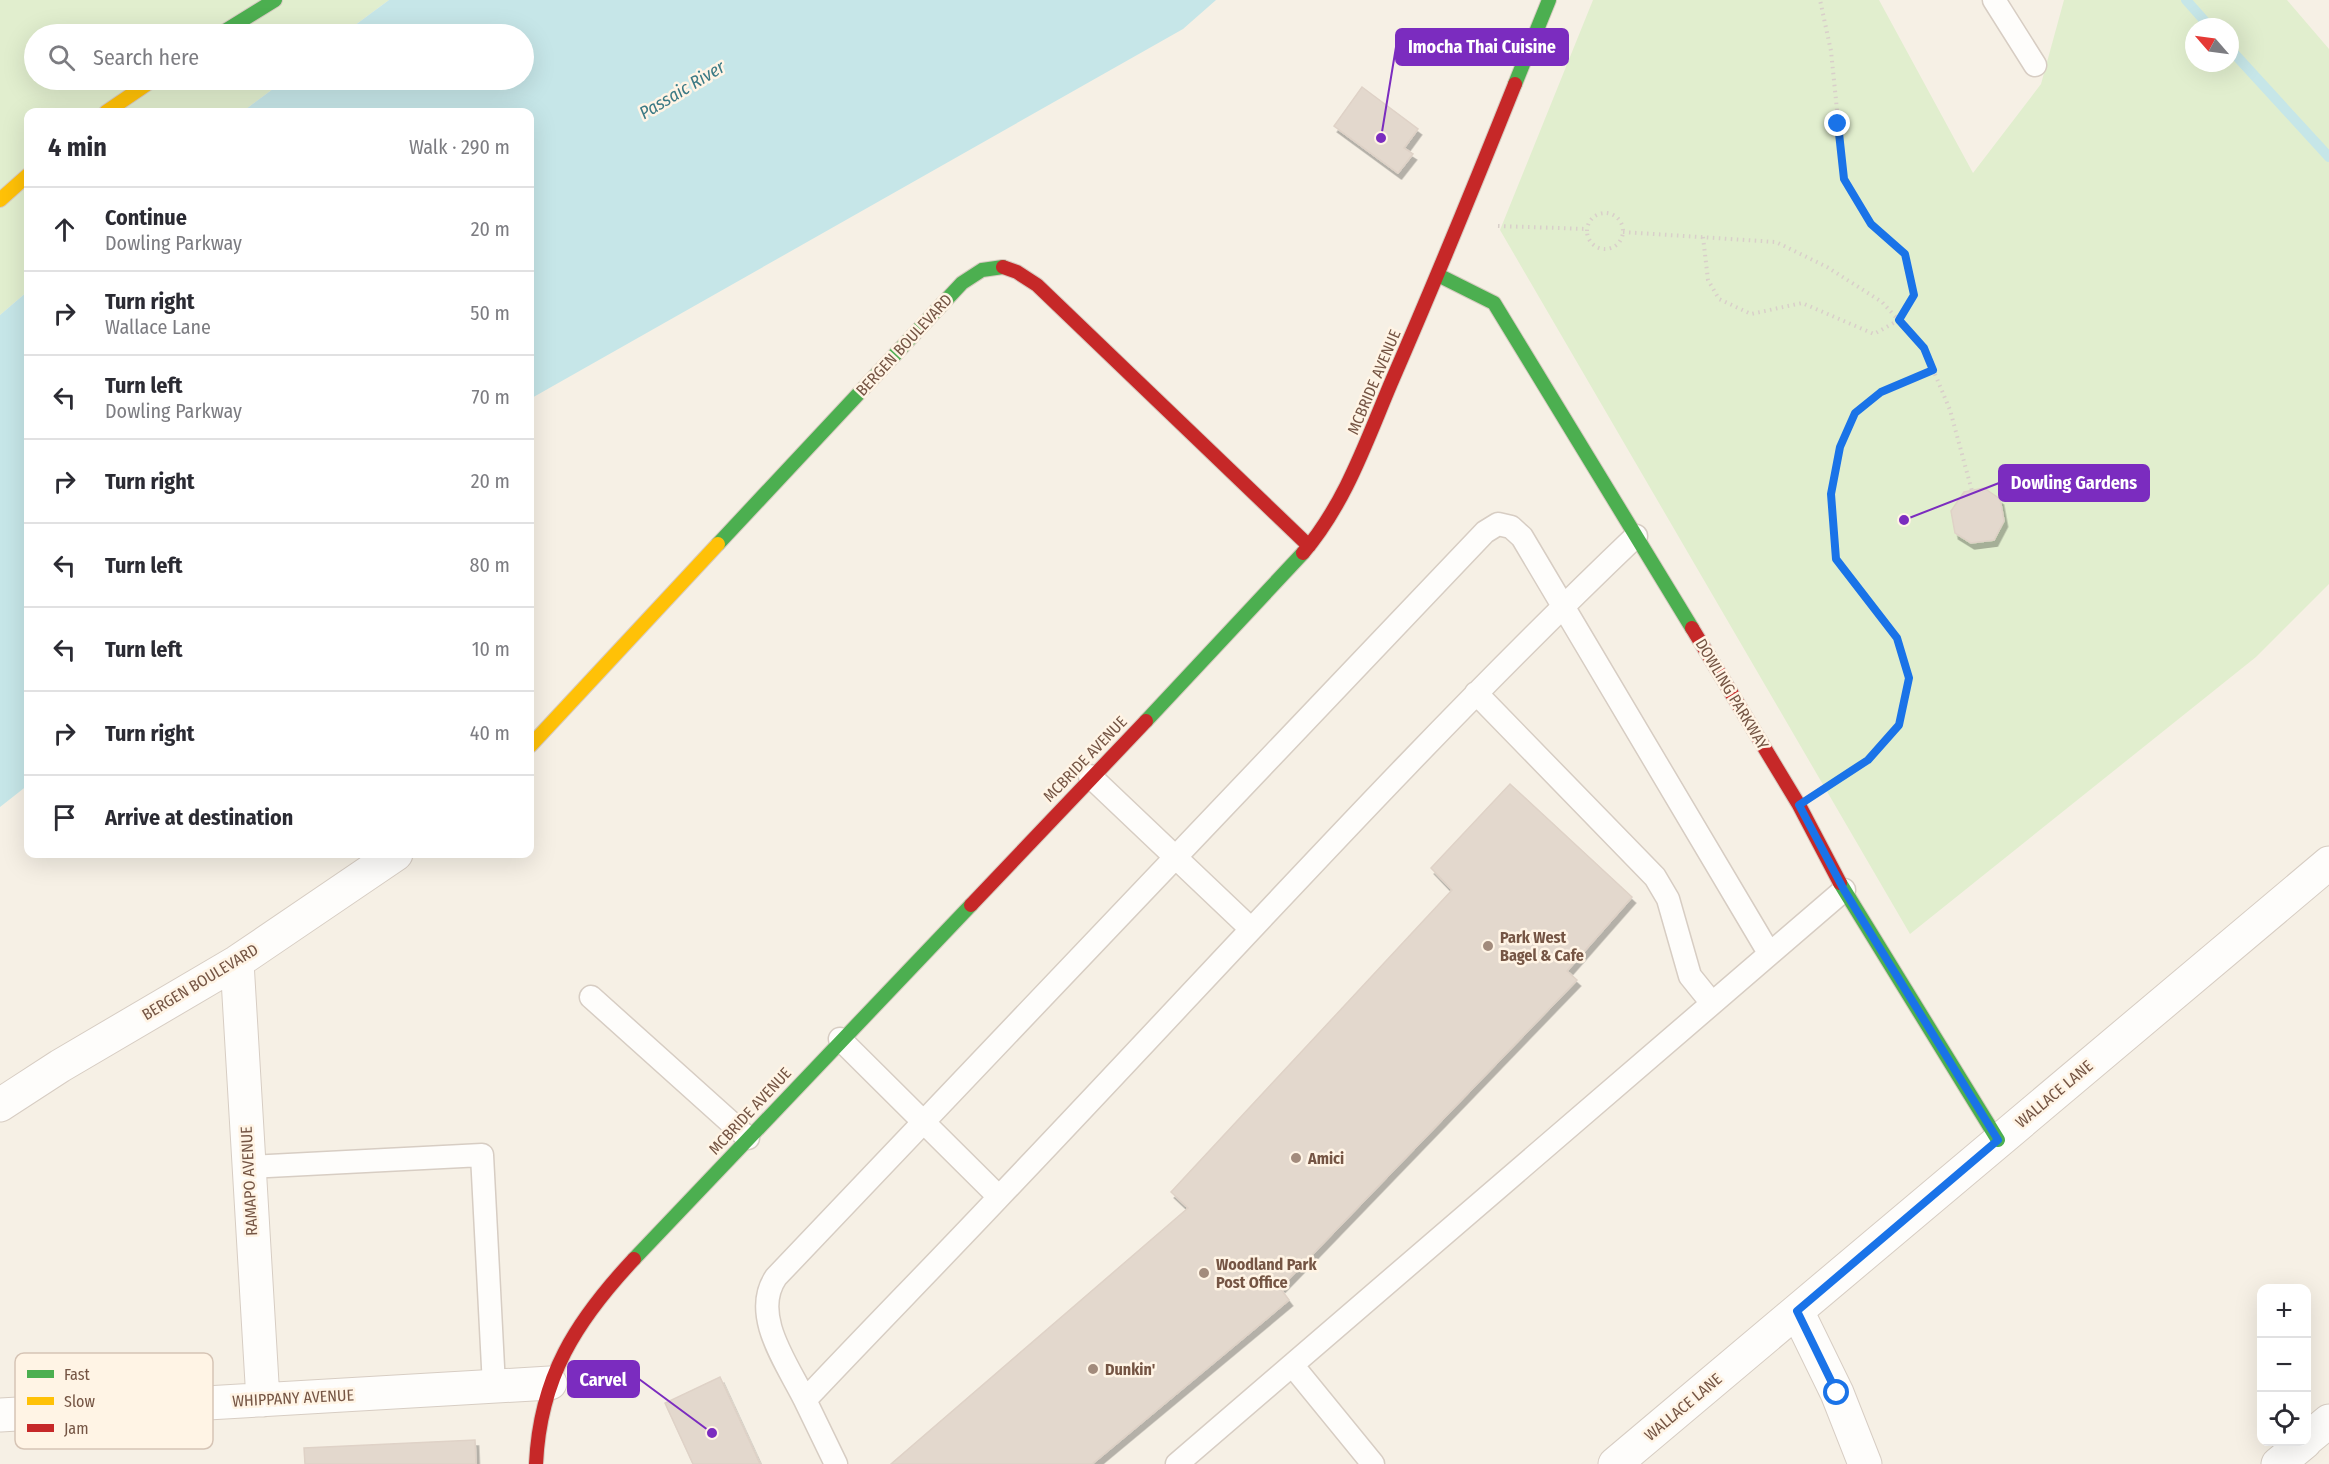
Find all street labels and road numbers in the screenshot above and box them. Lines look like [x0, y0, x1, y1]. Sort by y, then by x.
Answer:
street label: BERGEN BOULEVARD [852, 290, 956, 400]
street label: MCBRIDE AVENUE [1343, 327, 1405, 437]
street label: DOWLING PARKWAY [1691, 635, 1773, 753]
street label: MCBRIDE AVENUE [1039, 712, 1131, 806]
street label: BERGEN BOULEVARD [138, 940, 262, 1024]
street label: WALLACE LANE [2012, 1056, 2096, 1132]
street label: MCBRIDE AVENUE [705, 1064, 795, 1158]
street label: RAMAPO AVENUE [237, 1126, 261, 1236]
street label: WALLACE LANE [1641, 1369, 1725, 1445]
street label: WHIPPANY AVENUE [232, 1385, 354, 1411]

